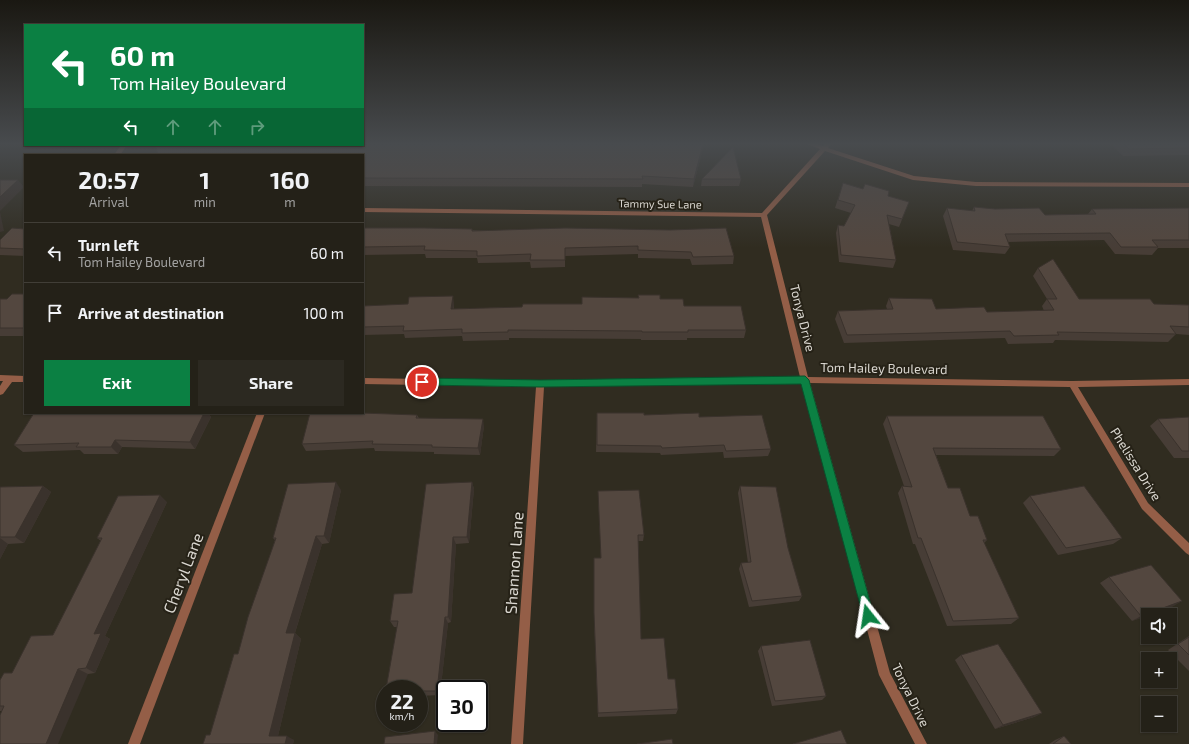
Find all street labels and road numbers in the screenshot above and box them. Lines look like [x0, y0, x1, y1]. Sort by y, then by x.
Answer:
street label: Tammy Sue Lane [618, 196, 702, 211]
street label: Tonya Drive [787, 283, 819, 353]
street label: Tom Hailey Boulevard [820, 359, 948, 377]
street label: Phelissa Drive [1107, 424, 1165, 504]
street label: Shannon Lane [500, 511, 527, 615]
street label: Cheryl Lane [158, 530, 207, 616]
street label: Tonya Drive [889, 661, 933, 729]

